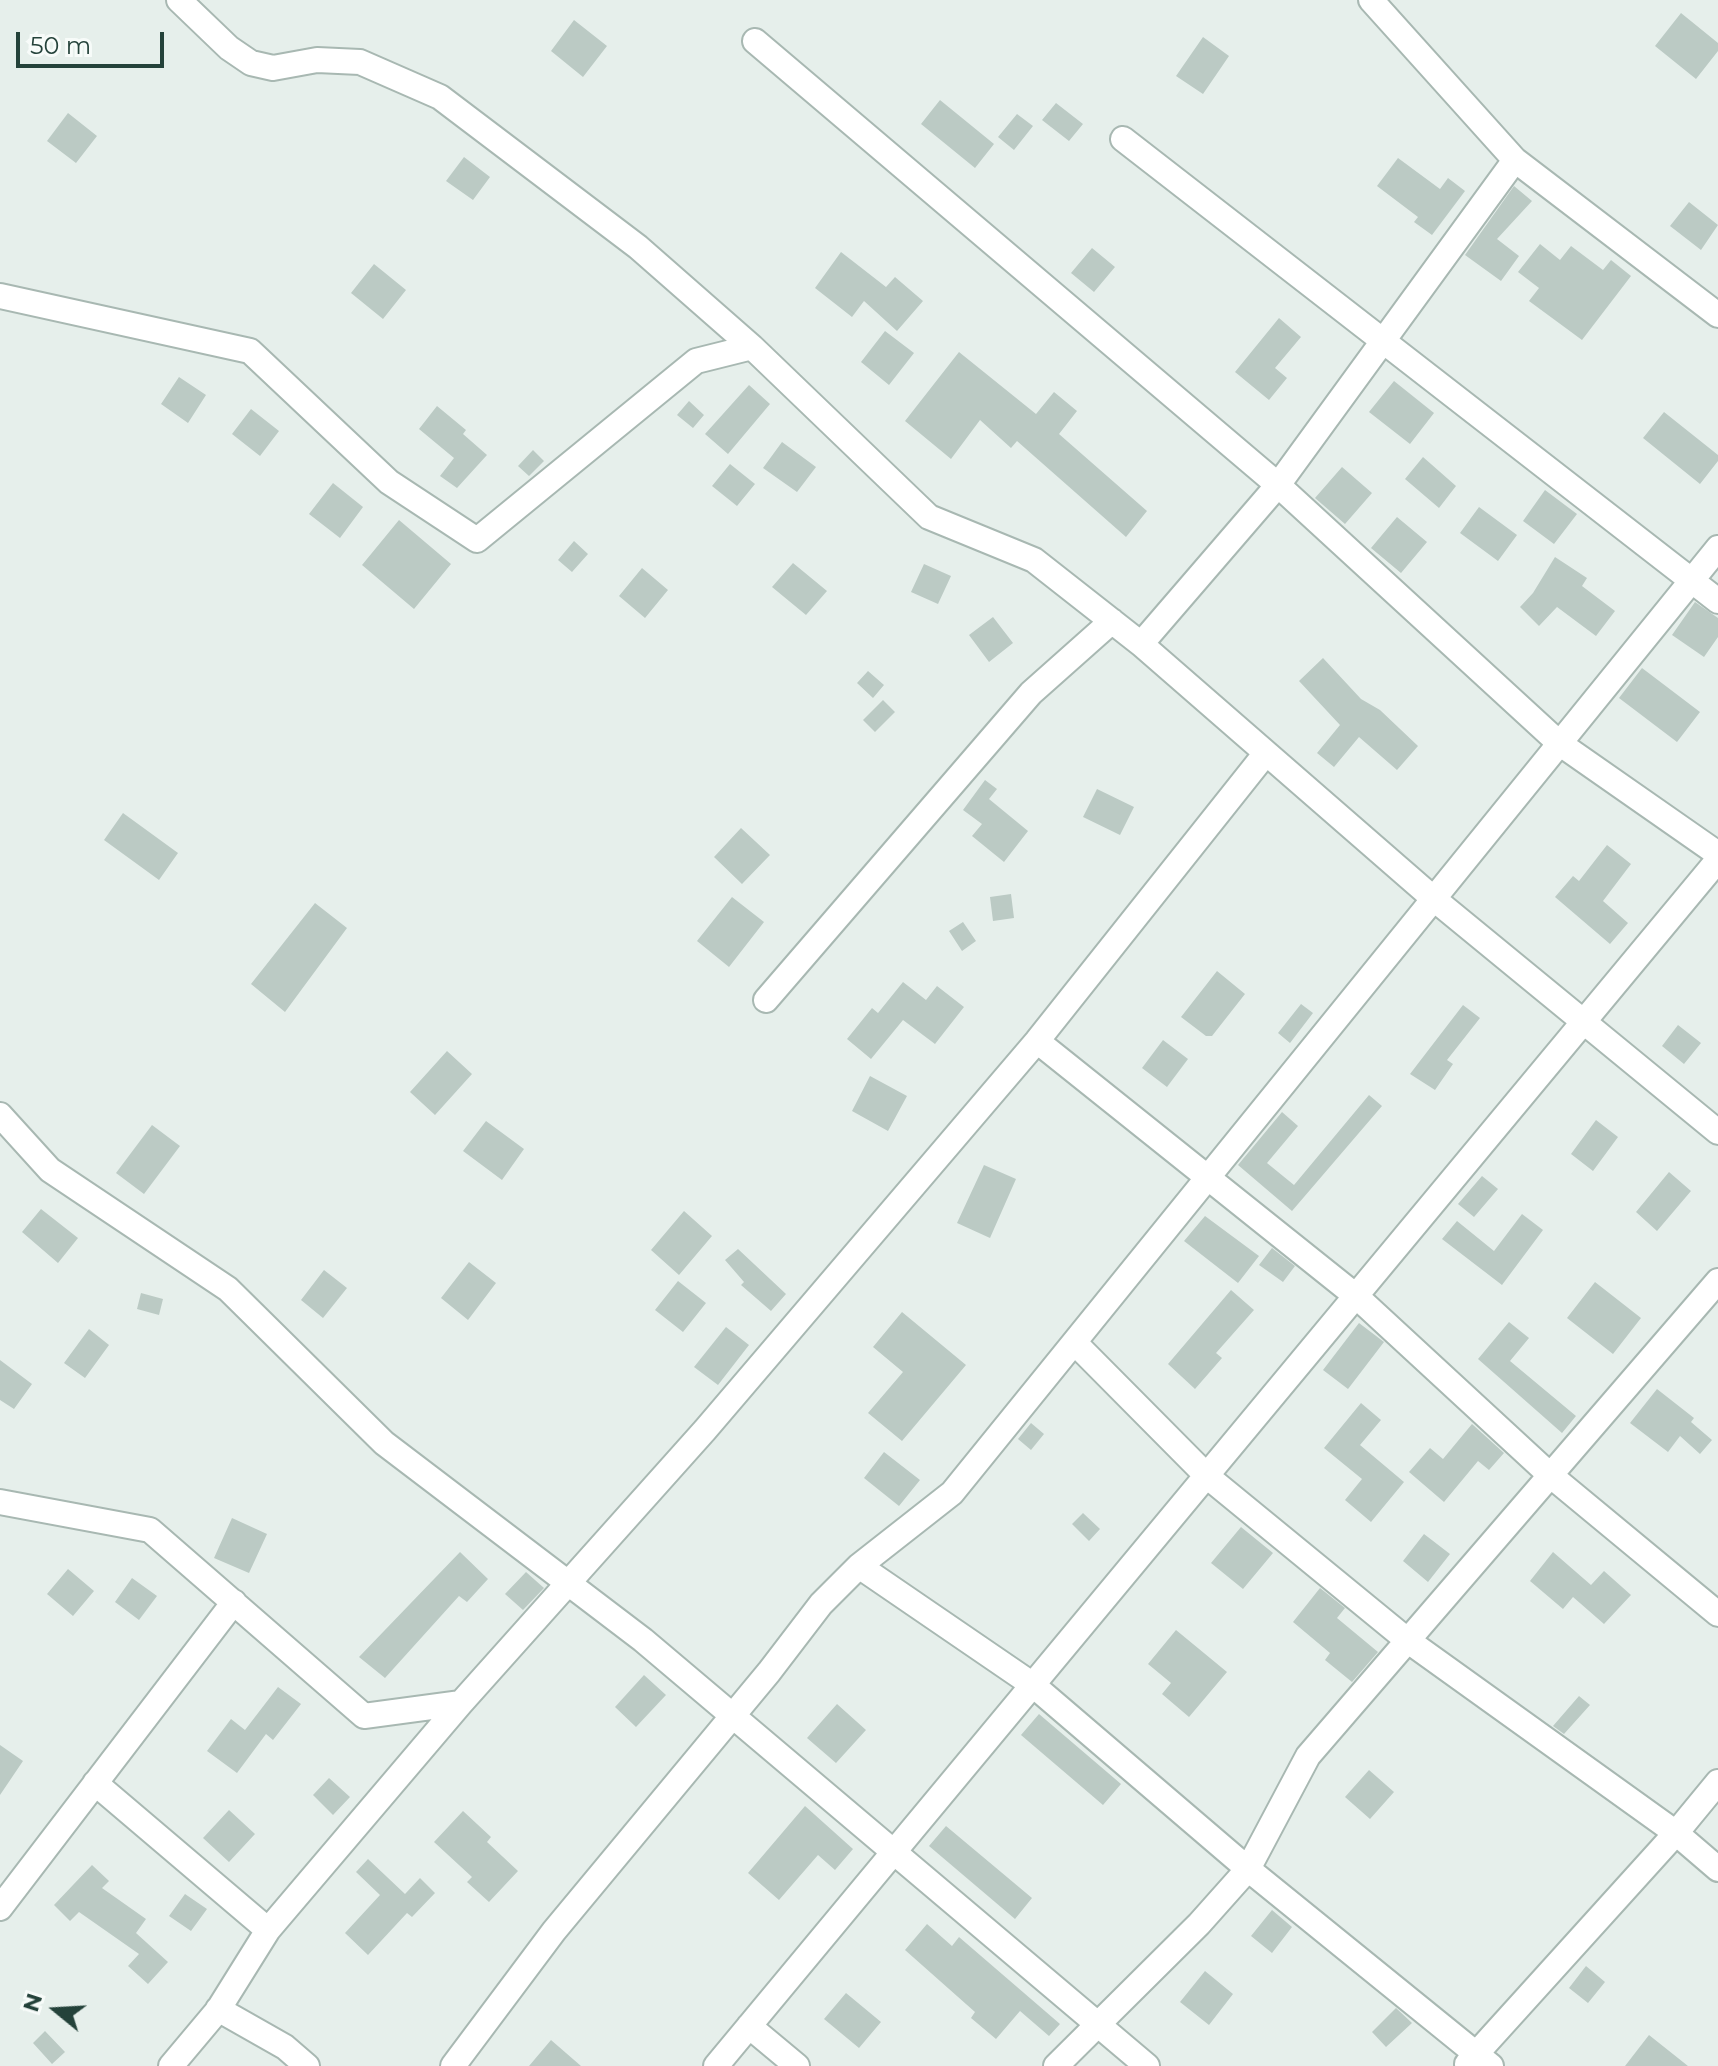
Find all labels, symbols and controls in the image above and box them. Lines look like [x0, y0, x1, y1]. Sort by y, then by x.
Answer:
scale bar [20, 16, 168, 66]
text: 50 m [30, 31, 91, 60]
north arrow [16, 1970, 96, 2050]
text: N [17, 1990, 48, 2015]

